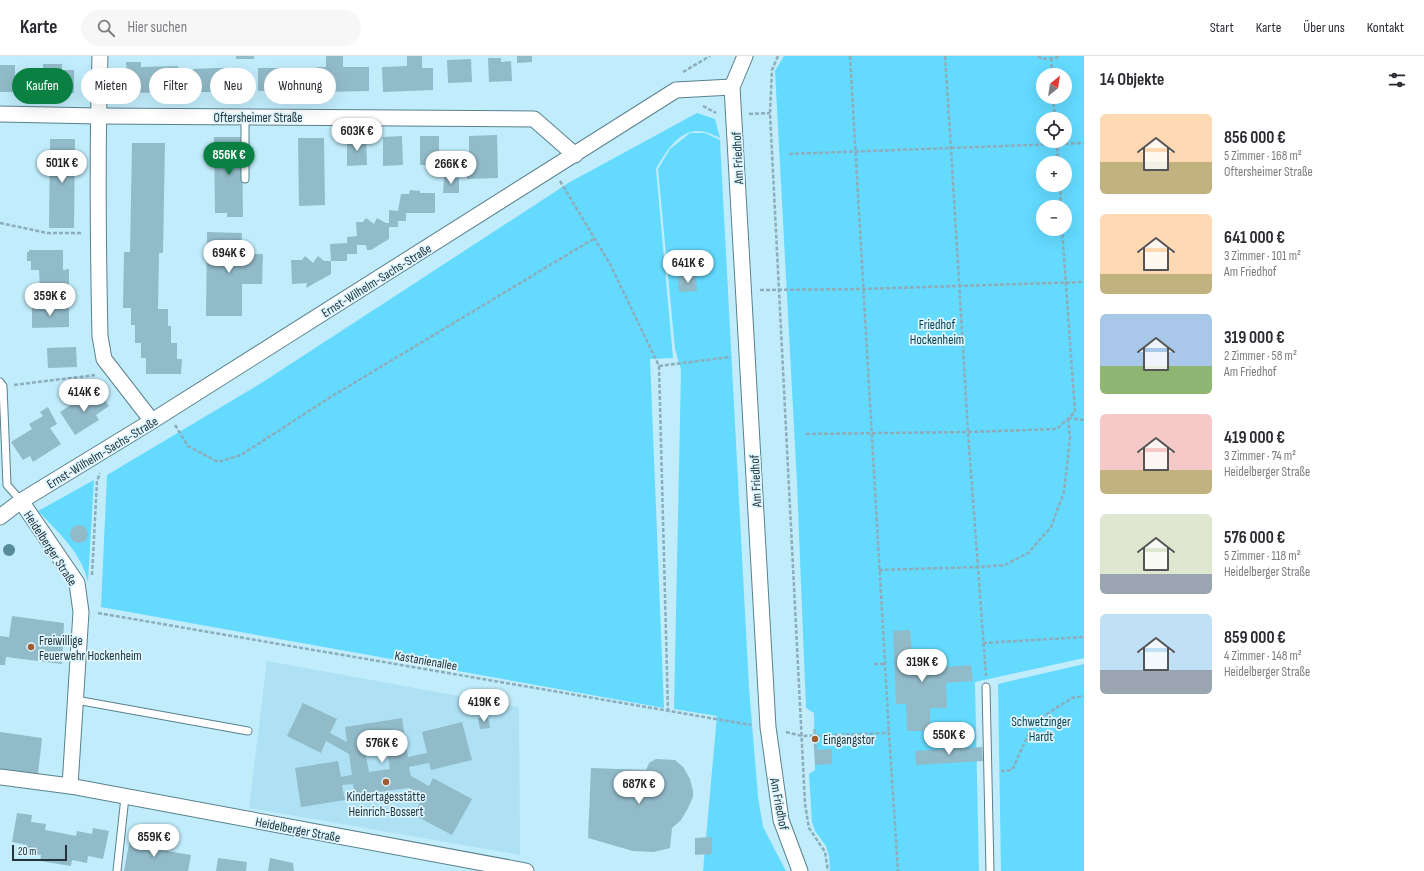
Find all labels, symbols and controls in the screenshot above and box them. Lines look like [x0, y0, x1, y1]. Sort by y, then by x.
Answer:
search box [81, 10, 361, 46]
text: Karte [20, 16, 57, 39]
icon: search [95, 17, 117, 39]
text: Hier suchen [127, 18, 187, 37]
text: Start [1210, 19, 1234, 36]
text: Karte [1256, 19, 1281, 36]
text: Über uns [1303, 19, 1345, 36]
text: Kontakt [1367, 19, 1404, 36]
chip: Kaufen [12, 68, 73, 104]
chip: Mieten [81, 68, 141, 104]
chip: Filter [149, 68, 202, 104]
chip: Neu [210, 68, 256, 104]
chip: Wohnung [264, 68, 336, 104]
north arrow [1036, 68, 1072, 104]
map controls [1036, 68, 1072, 236]
icon: filters [1386, 69, 1408, 91]
text: 14 Objekte [1100, 70, 1164, 90]
street label: Oftersheimer Straße [214, 110, 302, 126]
button: locate [1036, 112, 1072, 148]
pin: 603K € [324, 118, 390, 152]
text: 603K € [340, 123, 374, 139]
text: 856 000 € [1224, 128, 1286, 148]
icon: home [1132, 130, 1180, 178]
street label: Am Friedhof [729, 131, 747, 186]
pin: 856K € [196, 142, 262, 176]
text: 856K € [212, 147, 246, 163]
text: 5 Zimmer · 168 m² [1224, 148, 1302, 164]
pin: 501K € [29, 150, 95, 184]
pin: 266K € [418, 151, 484, 185]
text: 501K € [46, 155, 78, 171]
text: 266K € [434, 156, 468, 172]
button: + [1036, 156, 1072, 192]
text: Oftersheimer Straße [1224, 164, 1313, 180]
button: − [1036, 200, 1072, 236]
text: 641 000 € [1224, 228, 1285, 248]
icon: home [1132, 230, 1180, 278]
pin: 694K € [196, 240, 262, 274]
street label: Ernst-Wilhelm-Sachs-Straße [319, 241, 434, 321]
text: 694K € [212, 245, 246, 261]
text: 3 Zimmer · 101 m² [1224, 248, 1301, 264]
pin: 641K € [655, 250, 721, 284]
text: 641K € [672, 255, 704, 271]
text: Am Friedhof [1224, 264, 1277, 280]
pin: 359K € [17, 283, 83, 317]
text: 359K € [34, 288, 66, 304]
park label: Friedhof Hockenheim [910, 317, 964, 348]
text: 319 000 € [1224, 328, 1285, 348]
icon: home [1132, 330, 1180, 378]
text: 2 Zimmer · 58 m² [1224, 348, 1297, 364]
text: Am Friedhof [1224, 364, 1277, 380]
pin: 414K € [51, 379, 117, 413]
text: 414K € [68, 384, 100, 400]
street label: Ernst-Wilhelm-Sachs-Straße [44, 413, 161, 492]
text: 419 000 € [1224, 428, 1285, 448]
icon: home [1132, 430, 1180, 478]
text: 3 Zimmer · 74 m² [1224, 448, 1296, 464]
street label: Am Friedhof [747, 454, 765, 509]
text: Heidelberger Straße [1224, 464, 1310, 480]
street label: Heidelberger Straße [20, 508, 80, 589]
text: 576 000 € [1224, 528, 1285, 548]
icon: home [1132, 530, 1180, 578]
text: 5 Zimmer · 118 m² [1224, 548, 1301, 564]
text: Heidelberger Straße [1224, 564, 1310, 580]
text: 859 000 € [1224, 628, 1286, 648]
icon: home [1132, 630, 1180, 678]
place label: Freiwillige Feuerwehr Hockenheim [39, 633, 142, 664]
marker: Freiwillige Feuerwehr Hockenheim [26, 642, 36, 652]
street label: Kastanienallee [393, 648, 458, 674]
text: 4 Zimmer · 148 m² [1224, 648, 1302, 664]
pin: 319K € [889, 649, 955, 683]
text: 319K € [906, 654, 938, 670]
text: Heidelberger Straße [1224, 664, 1310, 680]
pin: 419K € [451, 689, 517, 723]
text: 419K € [468, 694, 500, 710]
park label: Schwetzinger Hardt [1011, 714, 1071, 745]
pin: 550K € [916, 722, 982, 756]
text: 550K € [933, 727, 965, 743]
pin: 576K € [349, 730, 415, 764]
place label: Eingangstor [823, 732, 875, 748]
marker: Eingangstor [810, 734, 820, 744]
text: 576K € [366, 735, 398, 751]
pin: 687K € [606, 771, 672, 805]
text: 687K € [622, 776, 656, 792]
street label: Am Friedhof [766, 776, 792, 832]
marker: Kindertagesstätte Heinrich-Bossert [381, 777, 391, 787]
place label: Kindertagesstätte Heinrich-Bossert [347, 789, 425, 820]
street label: Heidelberger Straße [254, 814, 342, 846]
pin: 859K € [121, 824, 187, 858]
text: 859K € [137, 829, 171, 845]
scale bar [12, 843, 67, 862]
text: 20 m [18, 845, 36, 858]

